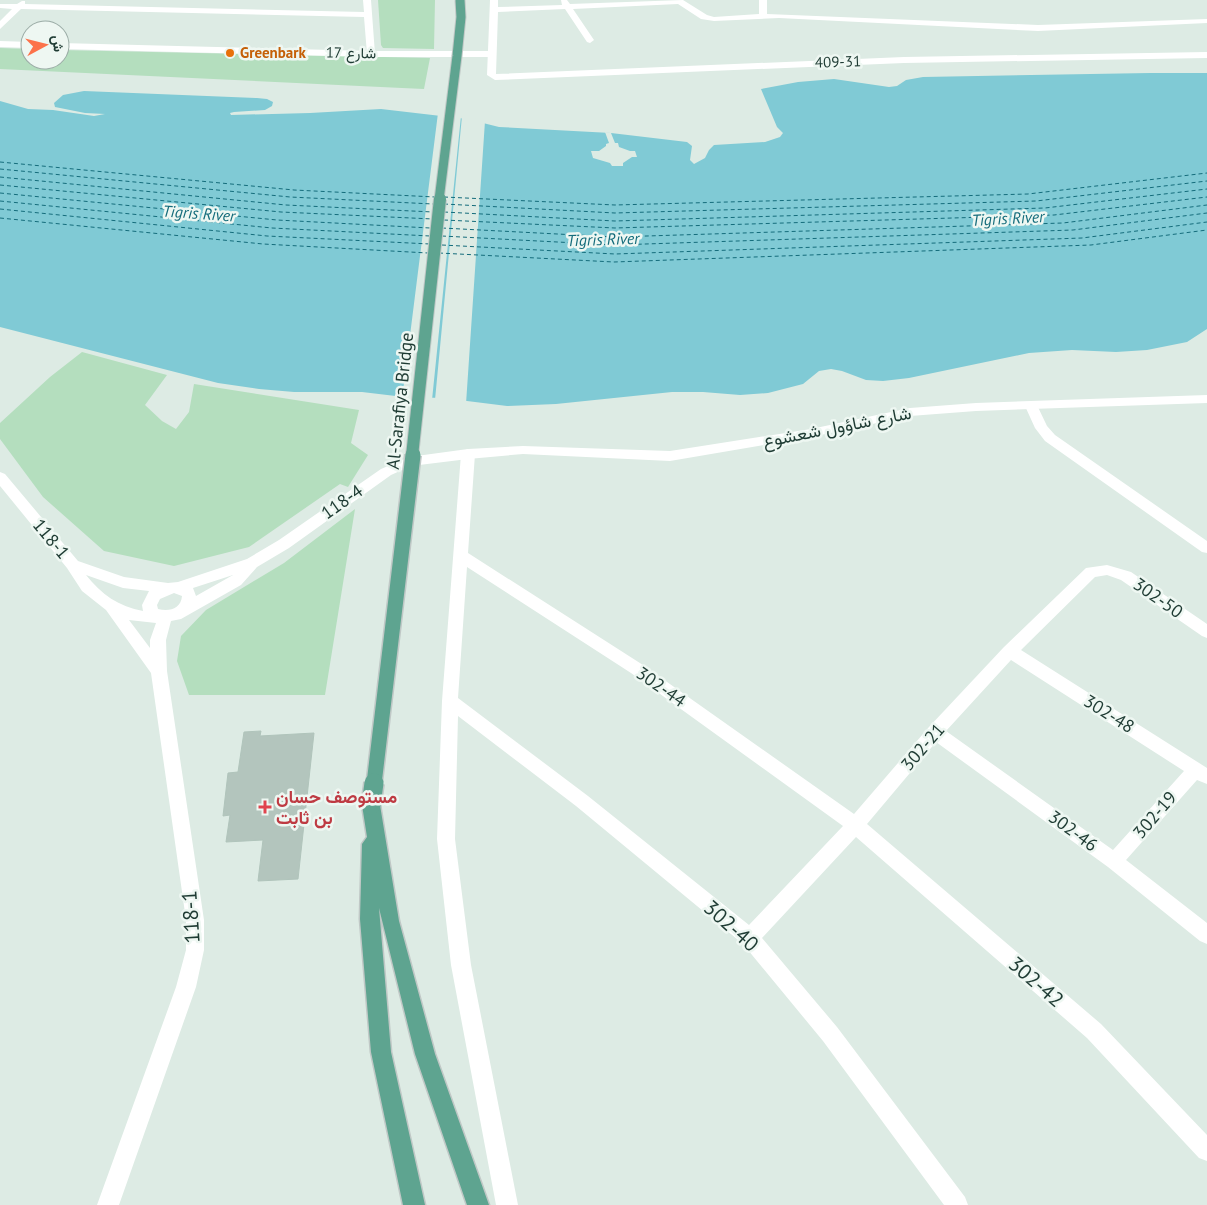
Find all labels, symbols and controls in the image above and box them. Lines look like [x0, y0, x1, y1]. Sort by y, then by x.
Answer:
north arrow [20, 20, 70, 70]
text: ش [48, 34, 68, 53]
place label: Greenbark [240, 43, 306, 62]
street label: شارع 17 [326, 43, 377, 64]
marker: Greenbark [224, 47, 236, 59]
street label: 409-31 [815, 51, 861, 72]
water label: Tigris River [162, 200, 238, 226]
water label: Tigris River [971, 206, 1047, 230]
water label: Tigris River [566, 228, 641, 250]
street label: Al-Sarafiya Bridge [381, 331, 418, 471]
street label: شارع شاؤول شعشوع [761, 401, 913, 453]
street label: 118-4 [316, 479, 367, 524]
street label: 118-1 [28, 514, 75, 564]
street label: 302-50 [1129, 572, 1188, 623]
street label: 302-44 [632, 661, 691, 712]
street label: 302-48 [1080, 689, 1139, 738]
street label: 302-21 [896, 718, 950, 775]
place label: مستوصف حسان بن ثابت [276, 785, 397, 829]
street label: 302-19 [1128, 786, 1182, 843]
marker: مستوصف حسان بن ثابت [258, 800, 272, 814]
street label: 302-46 [1044, 805, 1103, 856]
street label: 118-1 [175, 889, 206, 945]
street label: 302-40 [698, 894, 764, 957]
street label: 302-42 [1003, 950, 1070, 1013]

